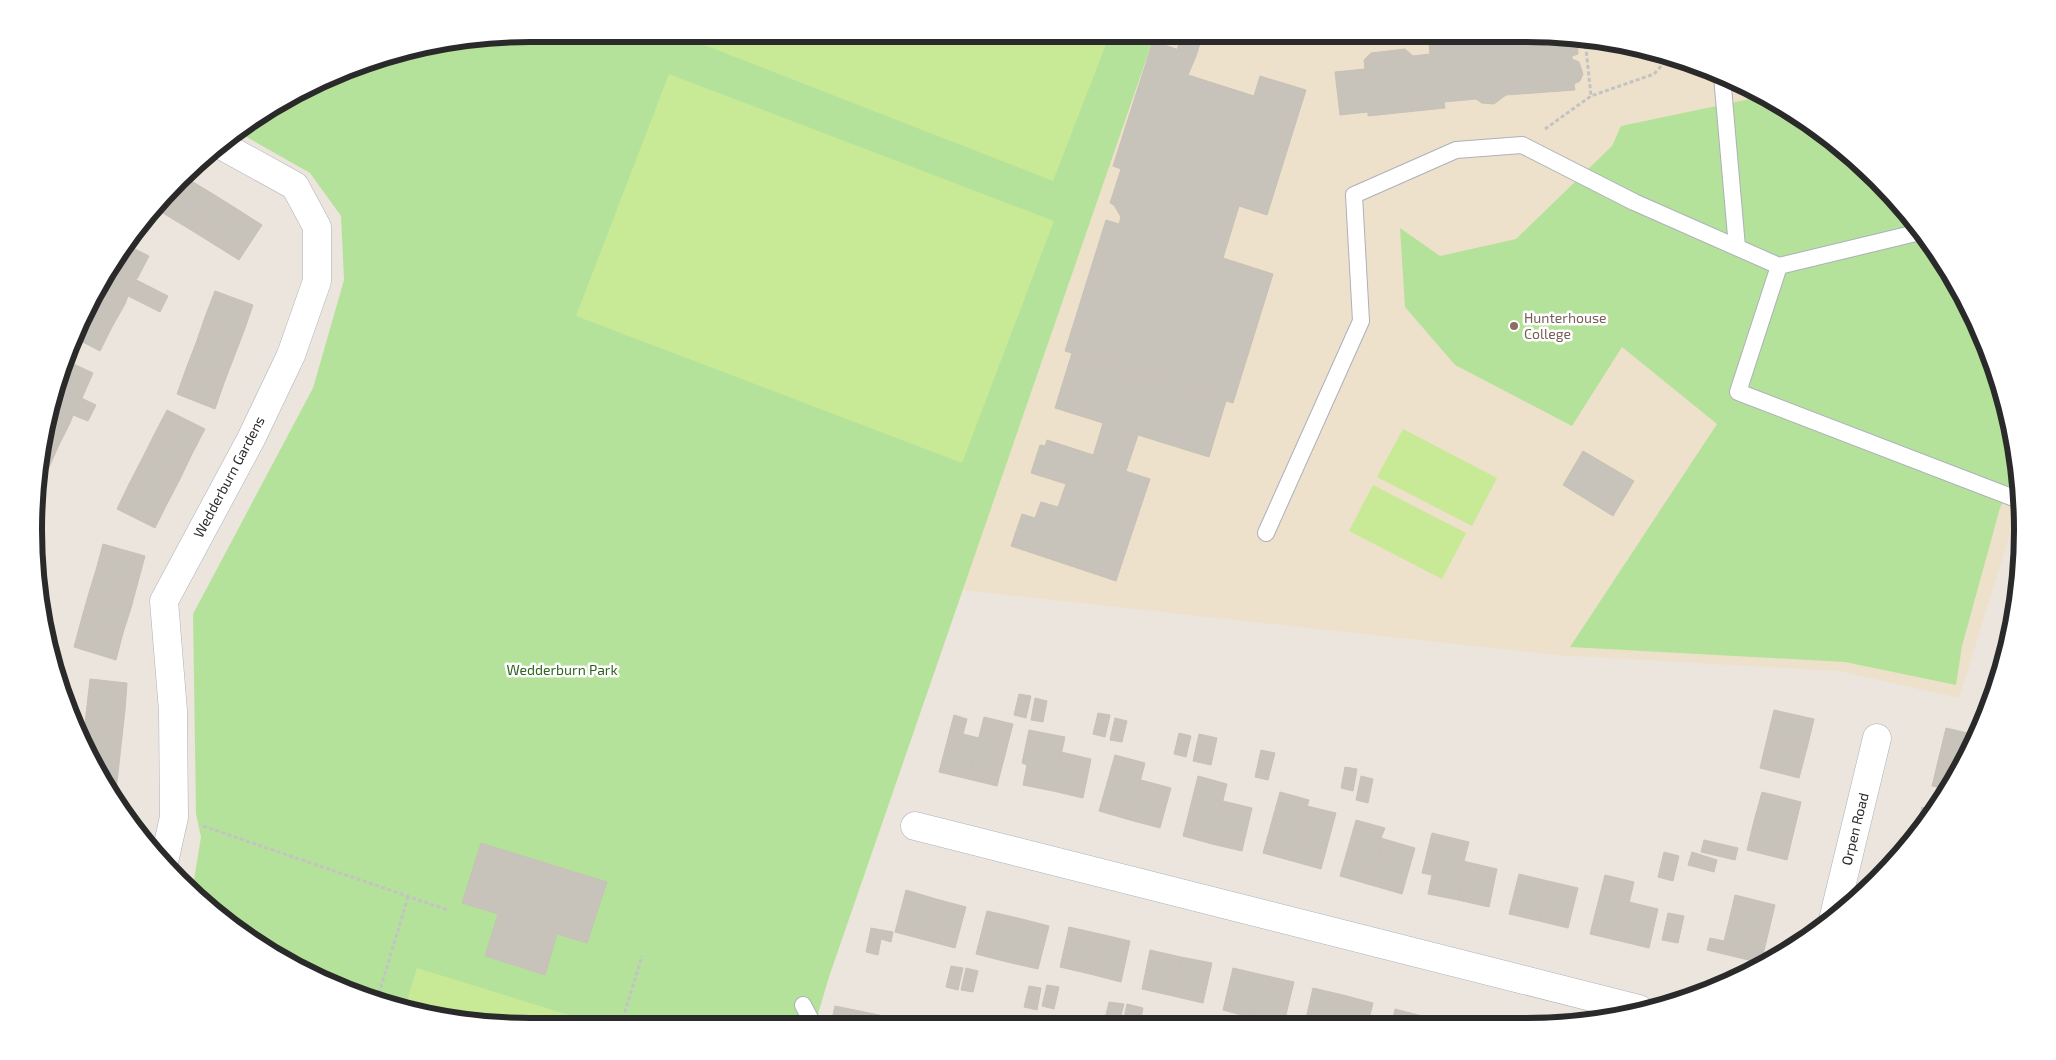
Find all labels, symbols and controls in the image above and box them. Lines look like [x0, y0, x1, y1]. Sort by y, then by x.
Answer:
place label: Hunterhouse College [1524, 309, 1607, 342]
marker: Hunterhouse College [1508, 320, 1520, 332]
street label: Wedderburn Gardens [189, 413, 268, 540]
park label: Wedderburn Park [506, 661, 618, 678]
street label: Orpen Road [1837, 791, 1872, 867]

